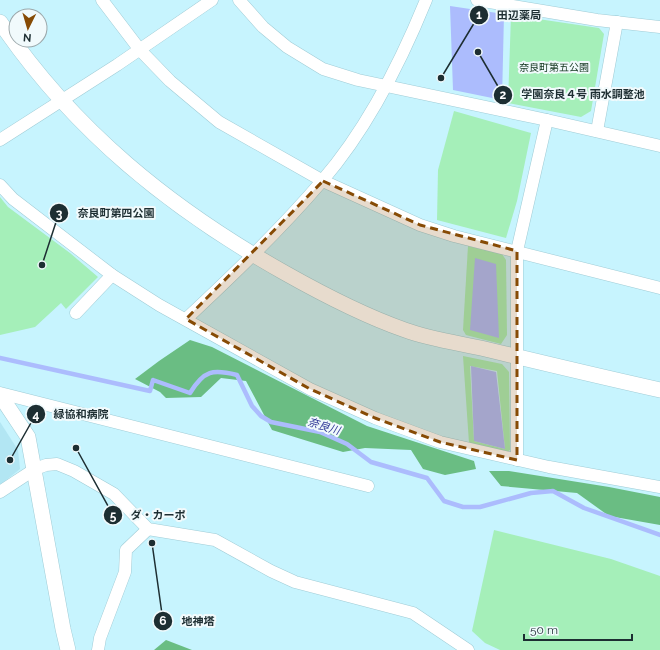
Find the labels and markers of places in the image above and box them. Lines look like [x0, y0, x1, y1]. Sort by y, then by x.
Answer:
callout: 田辺薬局 [469, 4, 549, 27]
callout: 学園奈良４号 雨水調整池 [493, 83, 653, 106]
callout: 奈良町第四公園 [49, 202, 162, 225]
callout: 緑協和病院 [26, 403, 117, 426]
callout: ダ・カーポ [103, 504, 194, 527]
callout: 地神塔 [153, 610, 222, 633]

